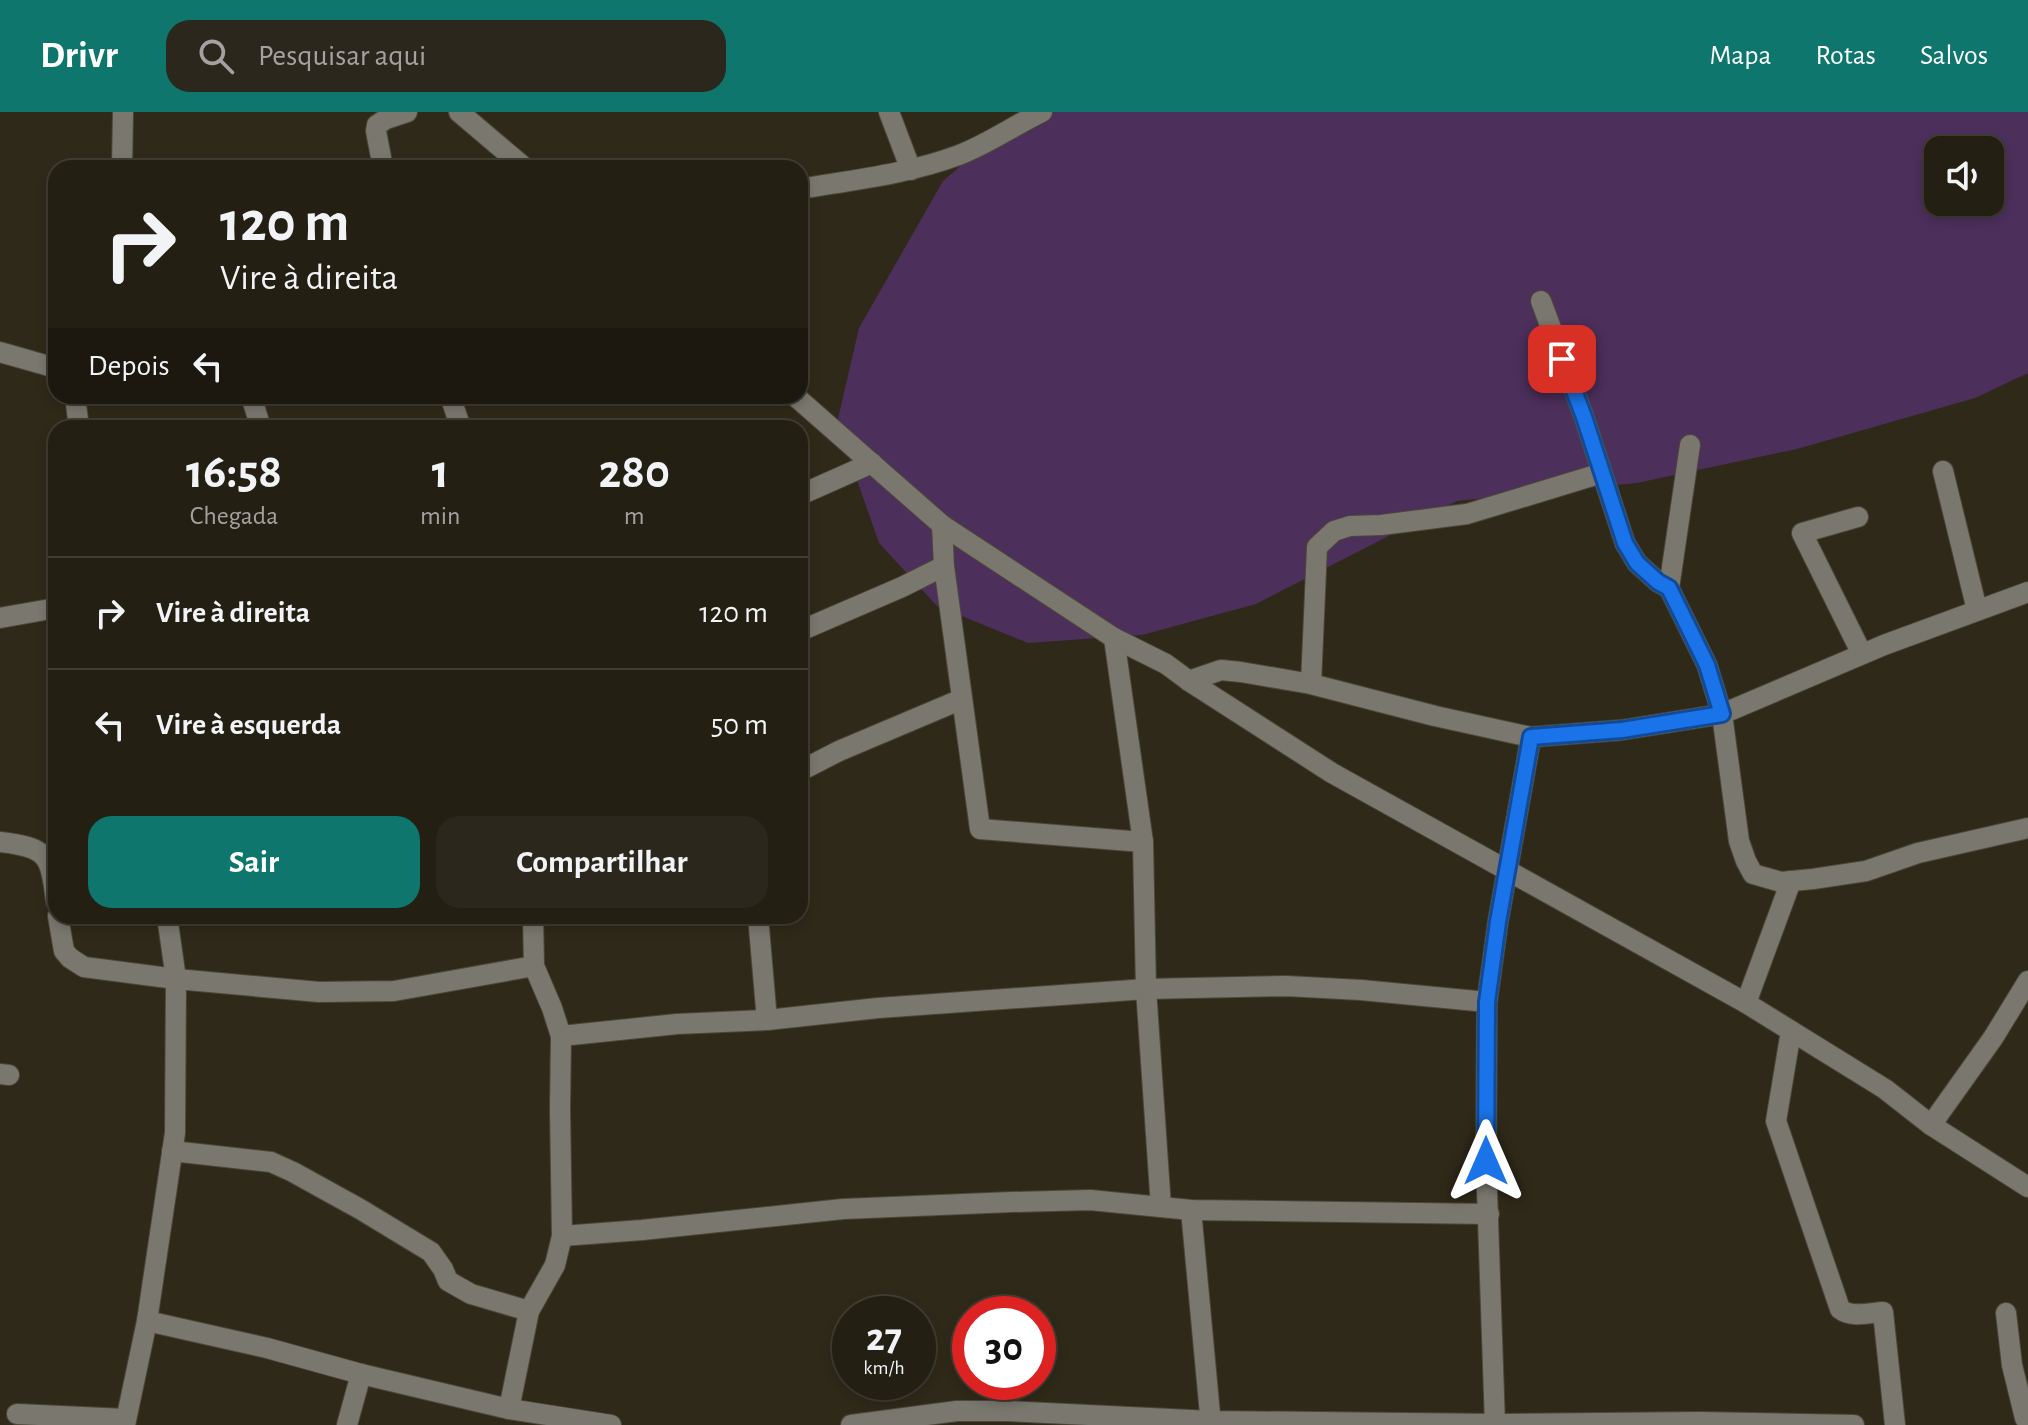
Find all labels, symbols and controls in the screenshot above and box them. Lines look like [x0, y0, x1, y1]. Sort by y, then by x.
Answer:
search box [166, 20, 726, 92]
icon: search [194, 34, 238, 78]
text: Drivr [40, 37, 118, 75]
text: Pesquisar aqui [258, 41, 426, 71]
text: Mapa [1710, 42, 1771, 70]
text: Rotas [1815, 42, 1876, 70]
text: Salvos [1920, 42, 1988, 70]
map controls [1924, 136, 2004, 216]
button: sound [1924, 136, 2004, 216]
icon: right [88, 192, 192, 296]
text: 120 m [220, 195, 349, 251]
text: Vire à direita [220, 260, 398, 296]
pin [1528, 325, 1596, 393]
icon: arrive [1540, 337, 1584, 381]
icon: left [186, 344, 230, 388]
text: Depois [88, 351, 170, 381]
text: 16:58 [186, 449, 282, 497]
text: 1 [432, 449, 449, 497]
text: 280 [599, 449, 670, 497]
text: Chegada [190, 503, 278, 529]
text: min [420, 503, 461, 529]
text: m [624, 503, 645, 529]
icon: right [88, 591, 132, 635]
text: Vire à direita [156, 598, 310, 628]
text: 120 m [699, 598, 768, 628]
icon: left [88, 703, 132, 747]
text: Vire à esquerda [156, 710, 341, 740]
text: 50 m [711, 710, 768, 740]
button: Sair [88, 816, 420, 908]
button: Compartilhar [436, 816, 768, 908]
position arrow [1444, 1119, 1528, 1203]
speed limit sign: 30 [952, 1296, 1056, 1400]
text: 27 [866, 1318, 902, 1358]
text: km/h [863, 1358, 905, 1378]

